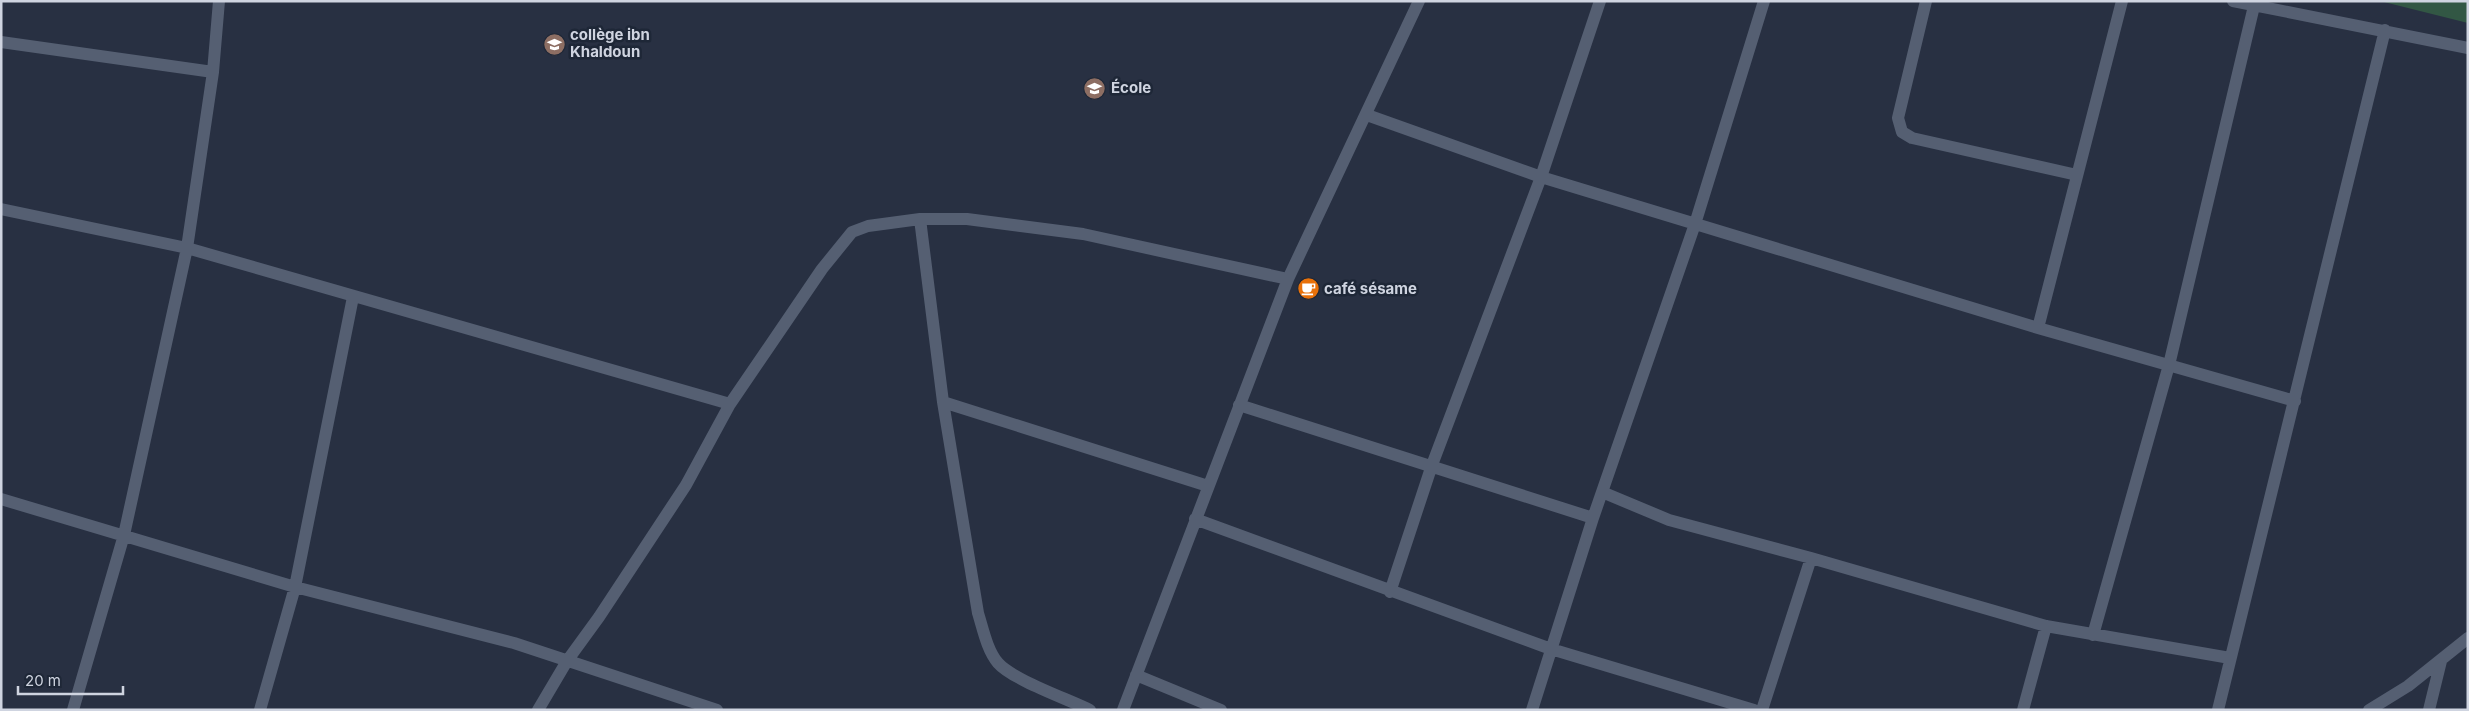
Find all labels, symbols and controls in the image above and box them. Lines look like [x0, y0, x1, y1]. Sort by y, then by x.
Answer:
place label: collège ibn Khaldoun [570, 25, 650, 61]
school or university icon: collège ibn Khaldoun [542, 32, 566, 56]
school or university icon: École [1083, 76, 1107, 100]
place label: École [1111, 78, 1151, 97]
cafe icon: café sésame [1296, 277, 1320, 301]
place label: café sésame [1324, 279, 1417, 298]
scale bar [18, 664, 122, 696]
text: 20 m [25, 671, 61, 690]

